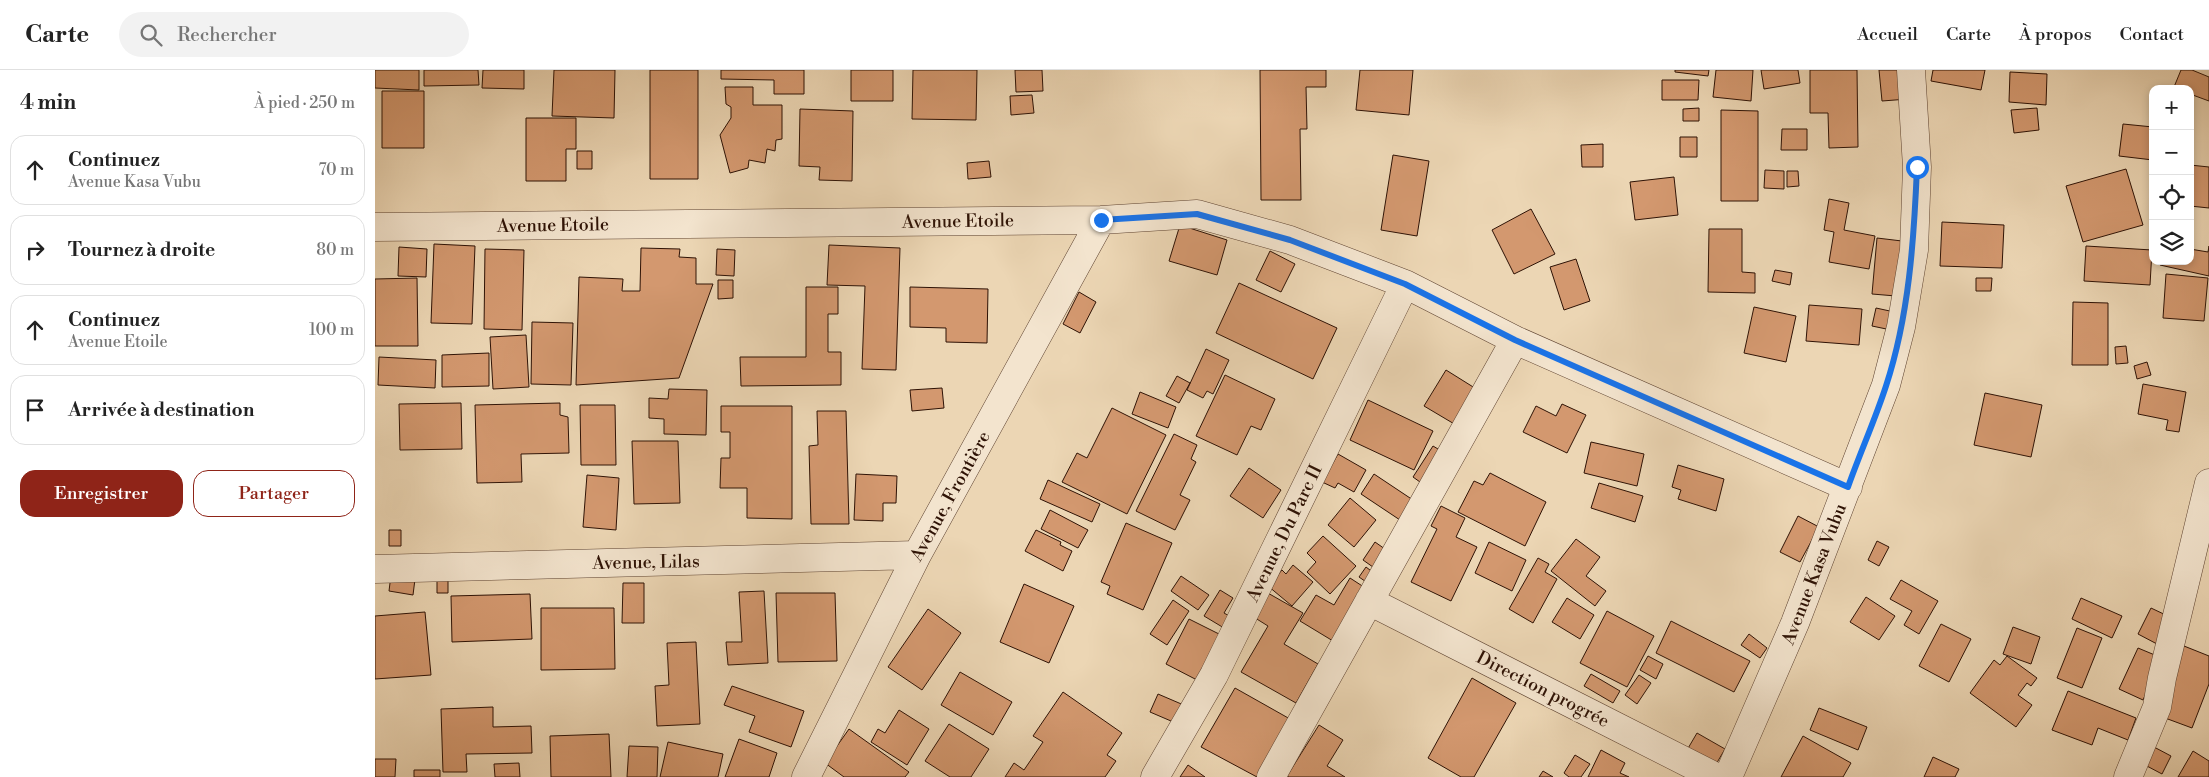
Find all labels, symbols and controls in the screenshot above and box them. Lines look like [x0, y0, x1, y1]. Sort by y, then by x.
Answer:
search box [119, 12, 469, 57]
text: Carte [25, 20, 89, 50]
icon: search [137, 21, 165, 49]
text: Rechercher [177, 23, 277, 47]
text: Accueil [1857, 23, 1918, 46]
text: Carte [1946, 23, 1991, 46]
text: À propos [2019, 23, 2092, 46]
text: Contact [2120, 23, 2184, 46]
map controls [2149, 85, 2194, 265]
button: + [2149, 85, 2194, 130]
text: 4 min [20, 90, 76, 116]
text: À pied · 250 m [254, 93, 355, 113]
button: − [2149, 130, 2194, 175]
text: Continuez [68, 148, 160, 172]
icon: ahead [21, 156, 49, 184]
route start [1906, 156, 1929, 179]
text: 70 m [318, 160, 354, 180]
text: Avenue Kasa Vubu [68, 172, 201, 192]
button: locate [2149, 175, 2194, 220]
street label: Avenue Etoile [901, 209, 1014, 234]
route end [1090, 209, 1113, 232]
street label: Avenue Etoile [496, 213, 609, 238]
button: layers [2149, 220, 2194, 265]
icon: right [21, 236, 49, 264]
text: Tournez à droite [68, 238, 215, 262]
text: 80 m [316, 240, 354, 260]
text: Continuez [68, 308, 160, 332]
icon: ahead [21, 316, 49, 344]
text: 100 m [309, 320, 354, 340]
text: Avenue Etoile [68, 332, 168, 352]
icon: arrive [21, 396, 49, 424]
text: Arrivée à destination [68, 398, 254, 422]
street label: Avenue, Frontière [905, 427, 996, 566]
street label: Avenue, Du Parc II [1241, 461, 1328, 606]
button: Enregistrer [20, 470, 183, 517]
button: Partager [193, 470, 355, 517]
street label: Avenue Kasa Vubu [1777, 500, 1852, 649]
street label: Avenue, Lilas [591, 550, 700, 575]
street label: Direction progrée [1472, 646, 1613, 733]

